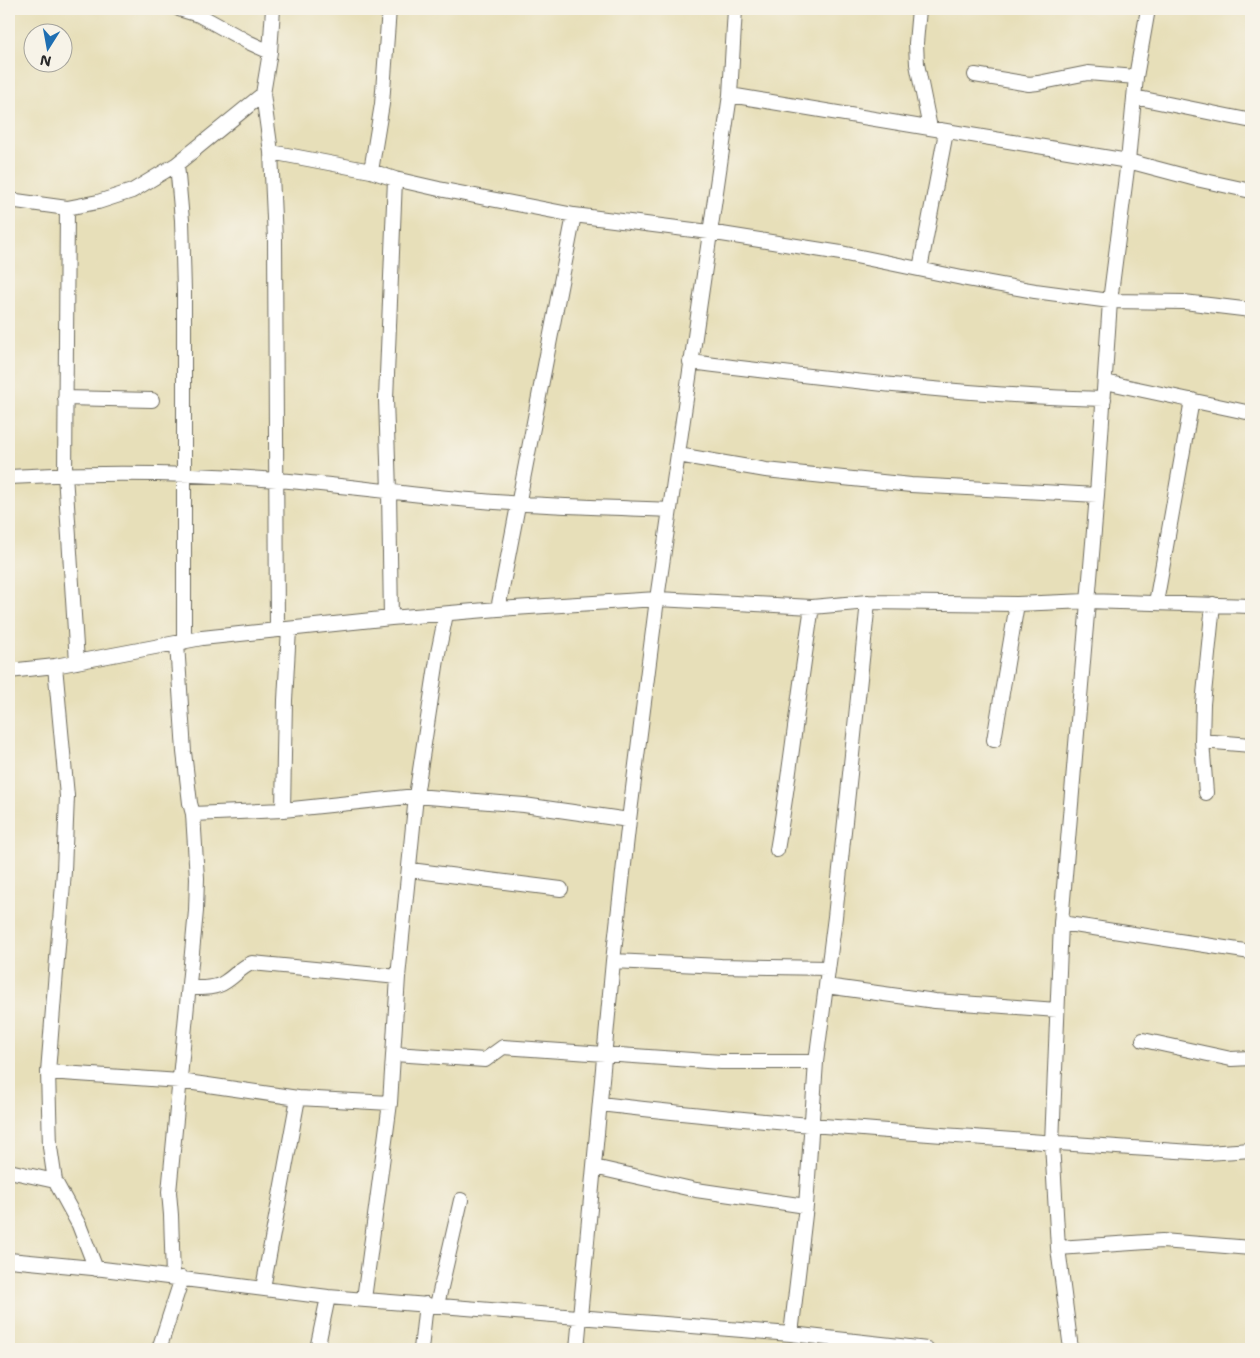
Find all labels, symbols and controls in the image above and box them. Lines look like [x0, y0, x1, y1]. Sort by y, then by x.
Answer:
north arrow [22, 22, 72, 72]
text: N [38, 51, 53, 71]

